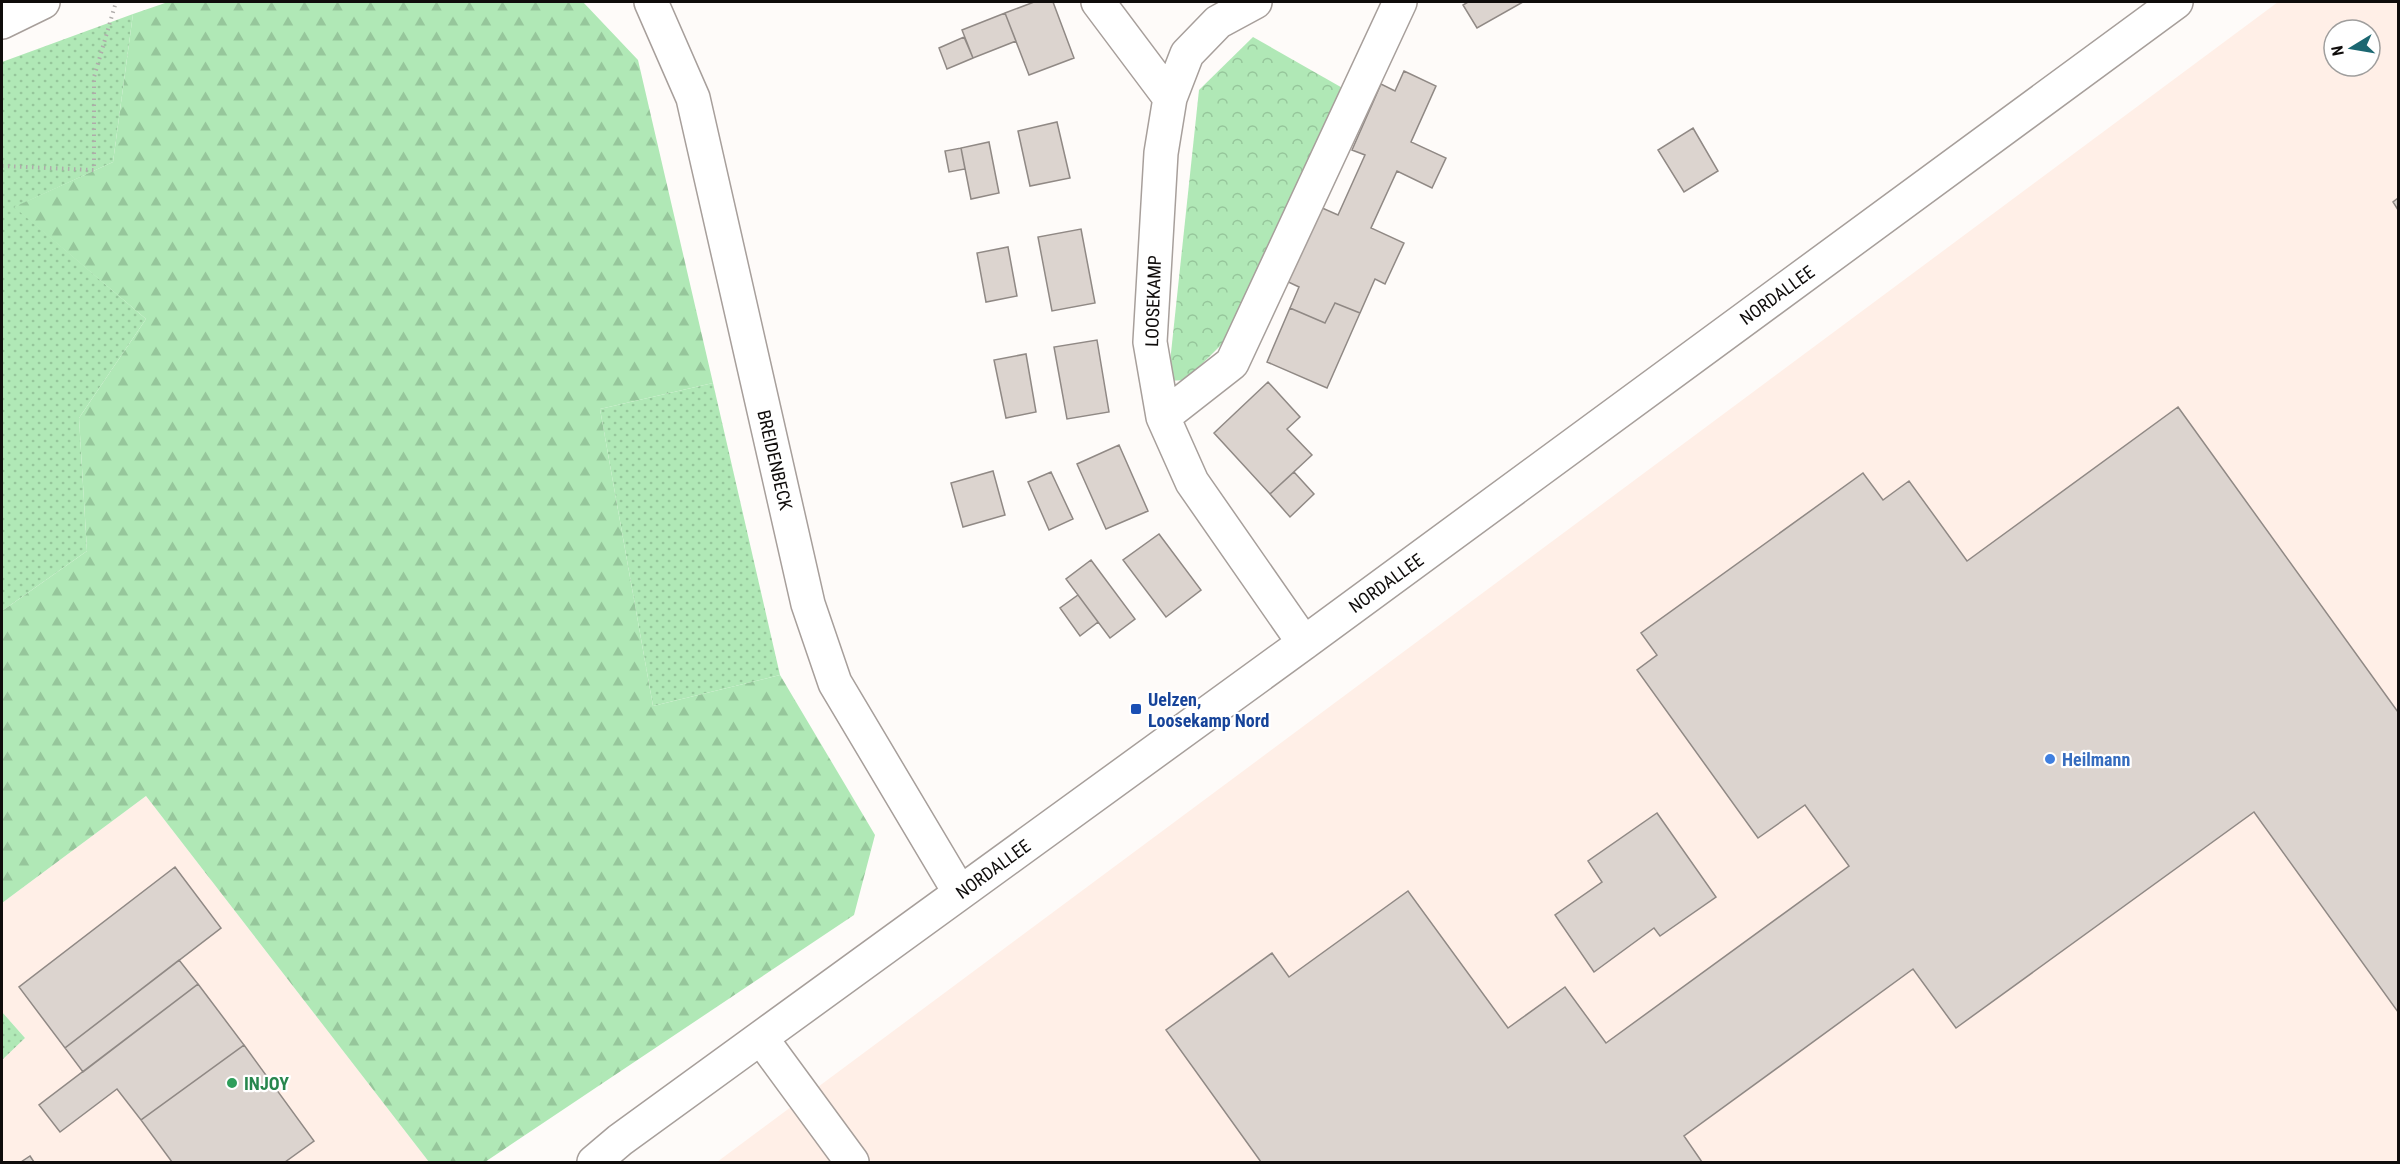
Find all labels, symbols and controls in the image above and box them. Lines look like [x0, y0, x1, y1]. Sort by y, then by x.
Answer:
north arrow [2322, 18, 2382, 78]
text: N [2328, 44, 2348, 57]
street label: LOOSEKAMP [1141, 255, 1165, 347]
street label: NORDALLEE [1736, 261, 1818, 329]
street label: BREIDENBECK [753, 408, 797, 512]
street label: NORDALLEE [1345, 549, 1427, 617]
place label: Uelzen, Loosekamp Nord [1148, 689, 1270, 731]
marker: Uelzen, Loosekamp Nord [1129, 702, 1143, 716]
place label: Heilmann [2062, 749, 2130, 770]
marker: Heilmann [2043, 752, 2057, 766]
street label: NORDALLEE [952, 835, 1034, 903]
place label: INJOY [244, 1073, 289, 1094]
marker: INJOY [225, 1076, 239, 1090]

